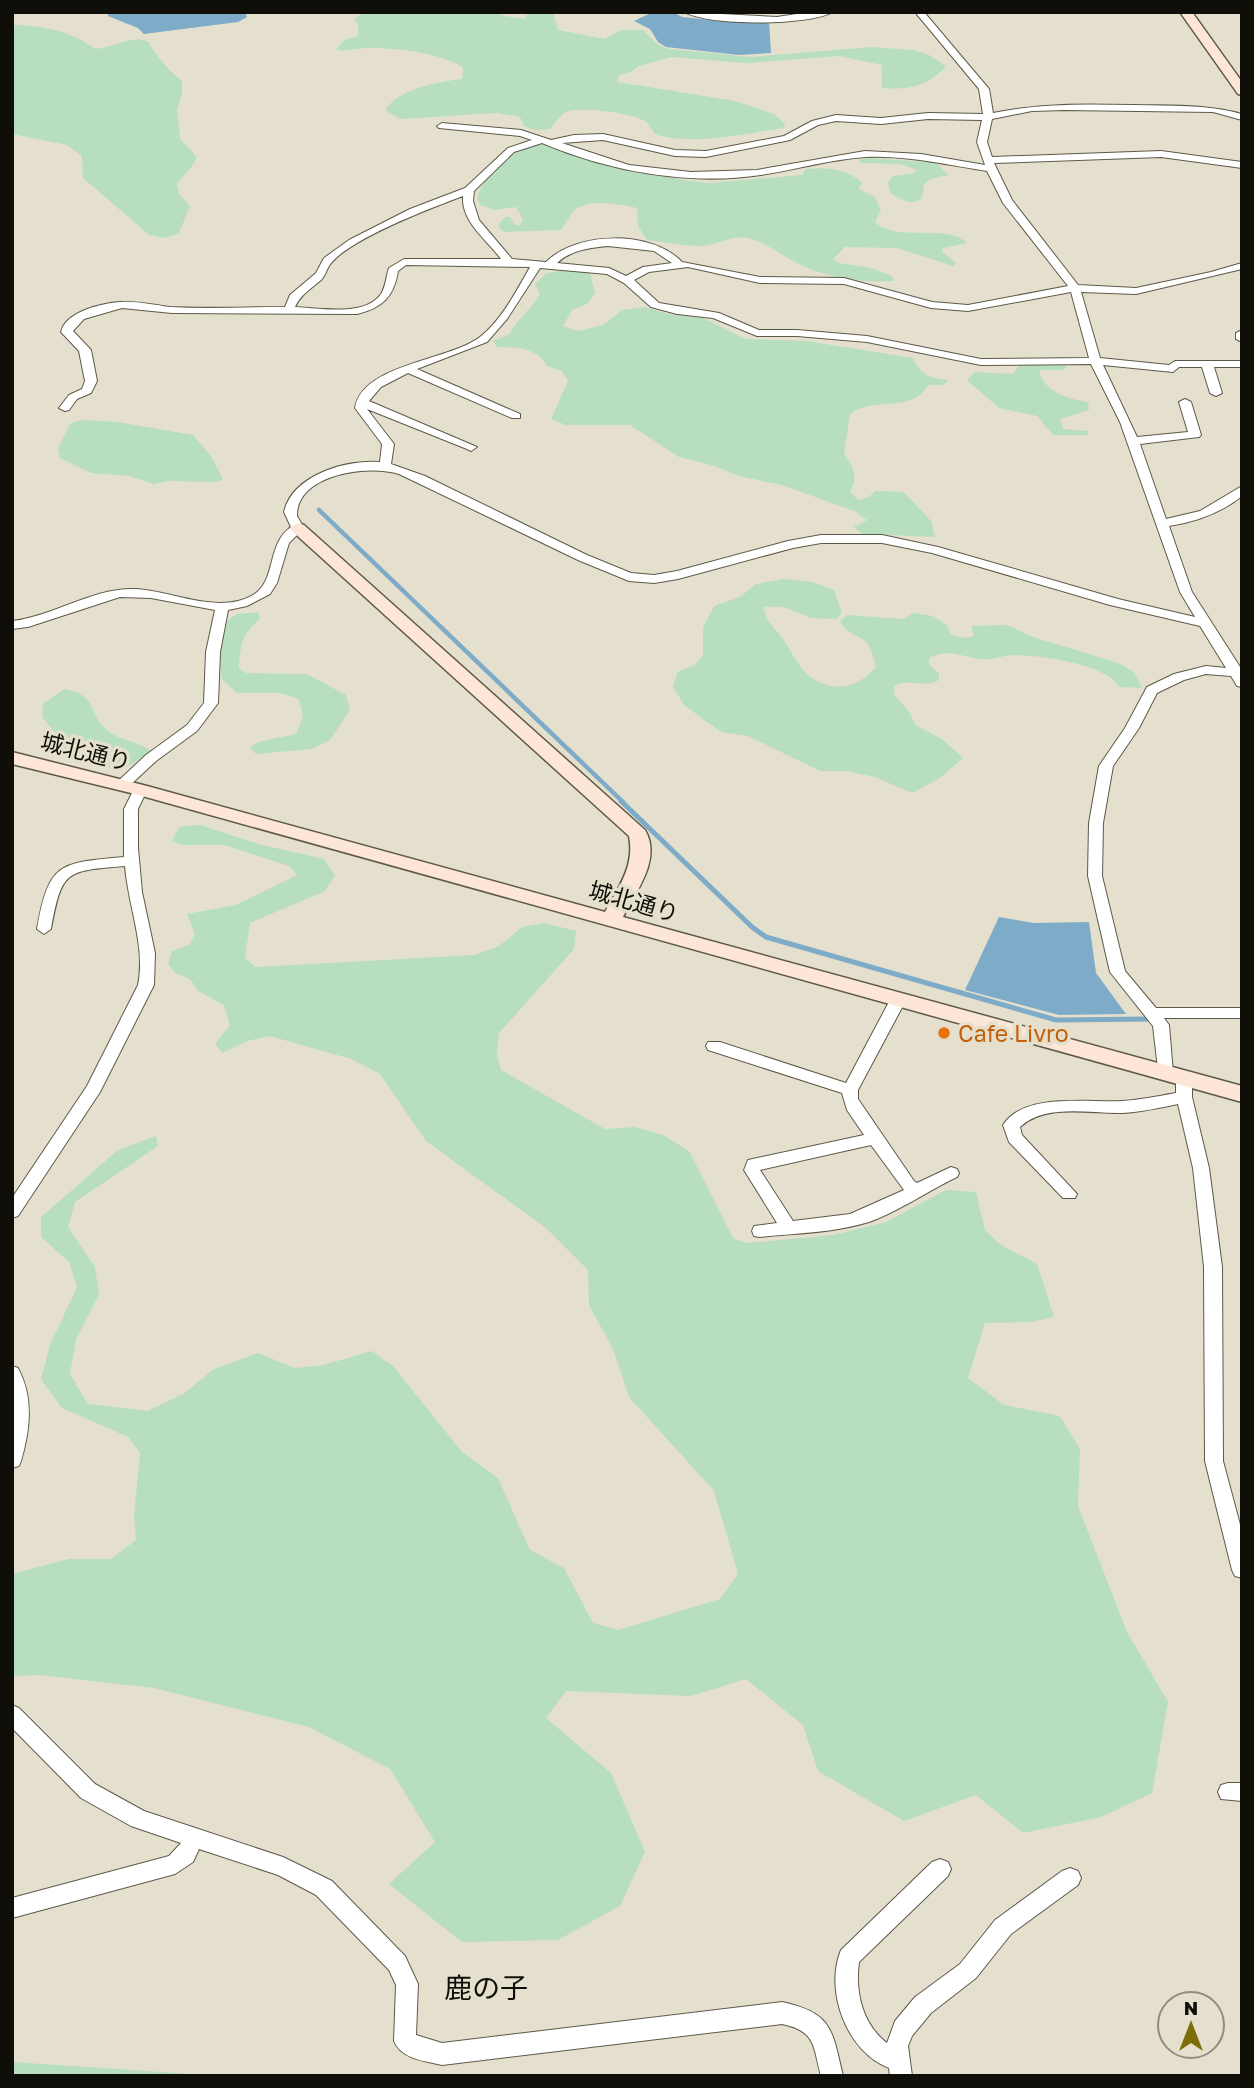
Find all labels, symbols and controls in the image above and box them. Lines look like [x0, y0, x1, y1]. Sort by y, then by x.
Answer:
street label: 城北通り [38, 726, 134, 776]
street label: 城北通り [586, 875, 682, 927]
place label: Cafe Livro [958, 1019, 1069, 1047]
marker: Cafe Livro [936, 1025, 952, 1041]
district label: 鹿の子 [444, 1971, 528, 2004]
north arrow [1156, 1990, 1226, 2060]
text: N [1184, 1996, 1198, 2019]

